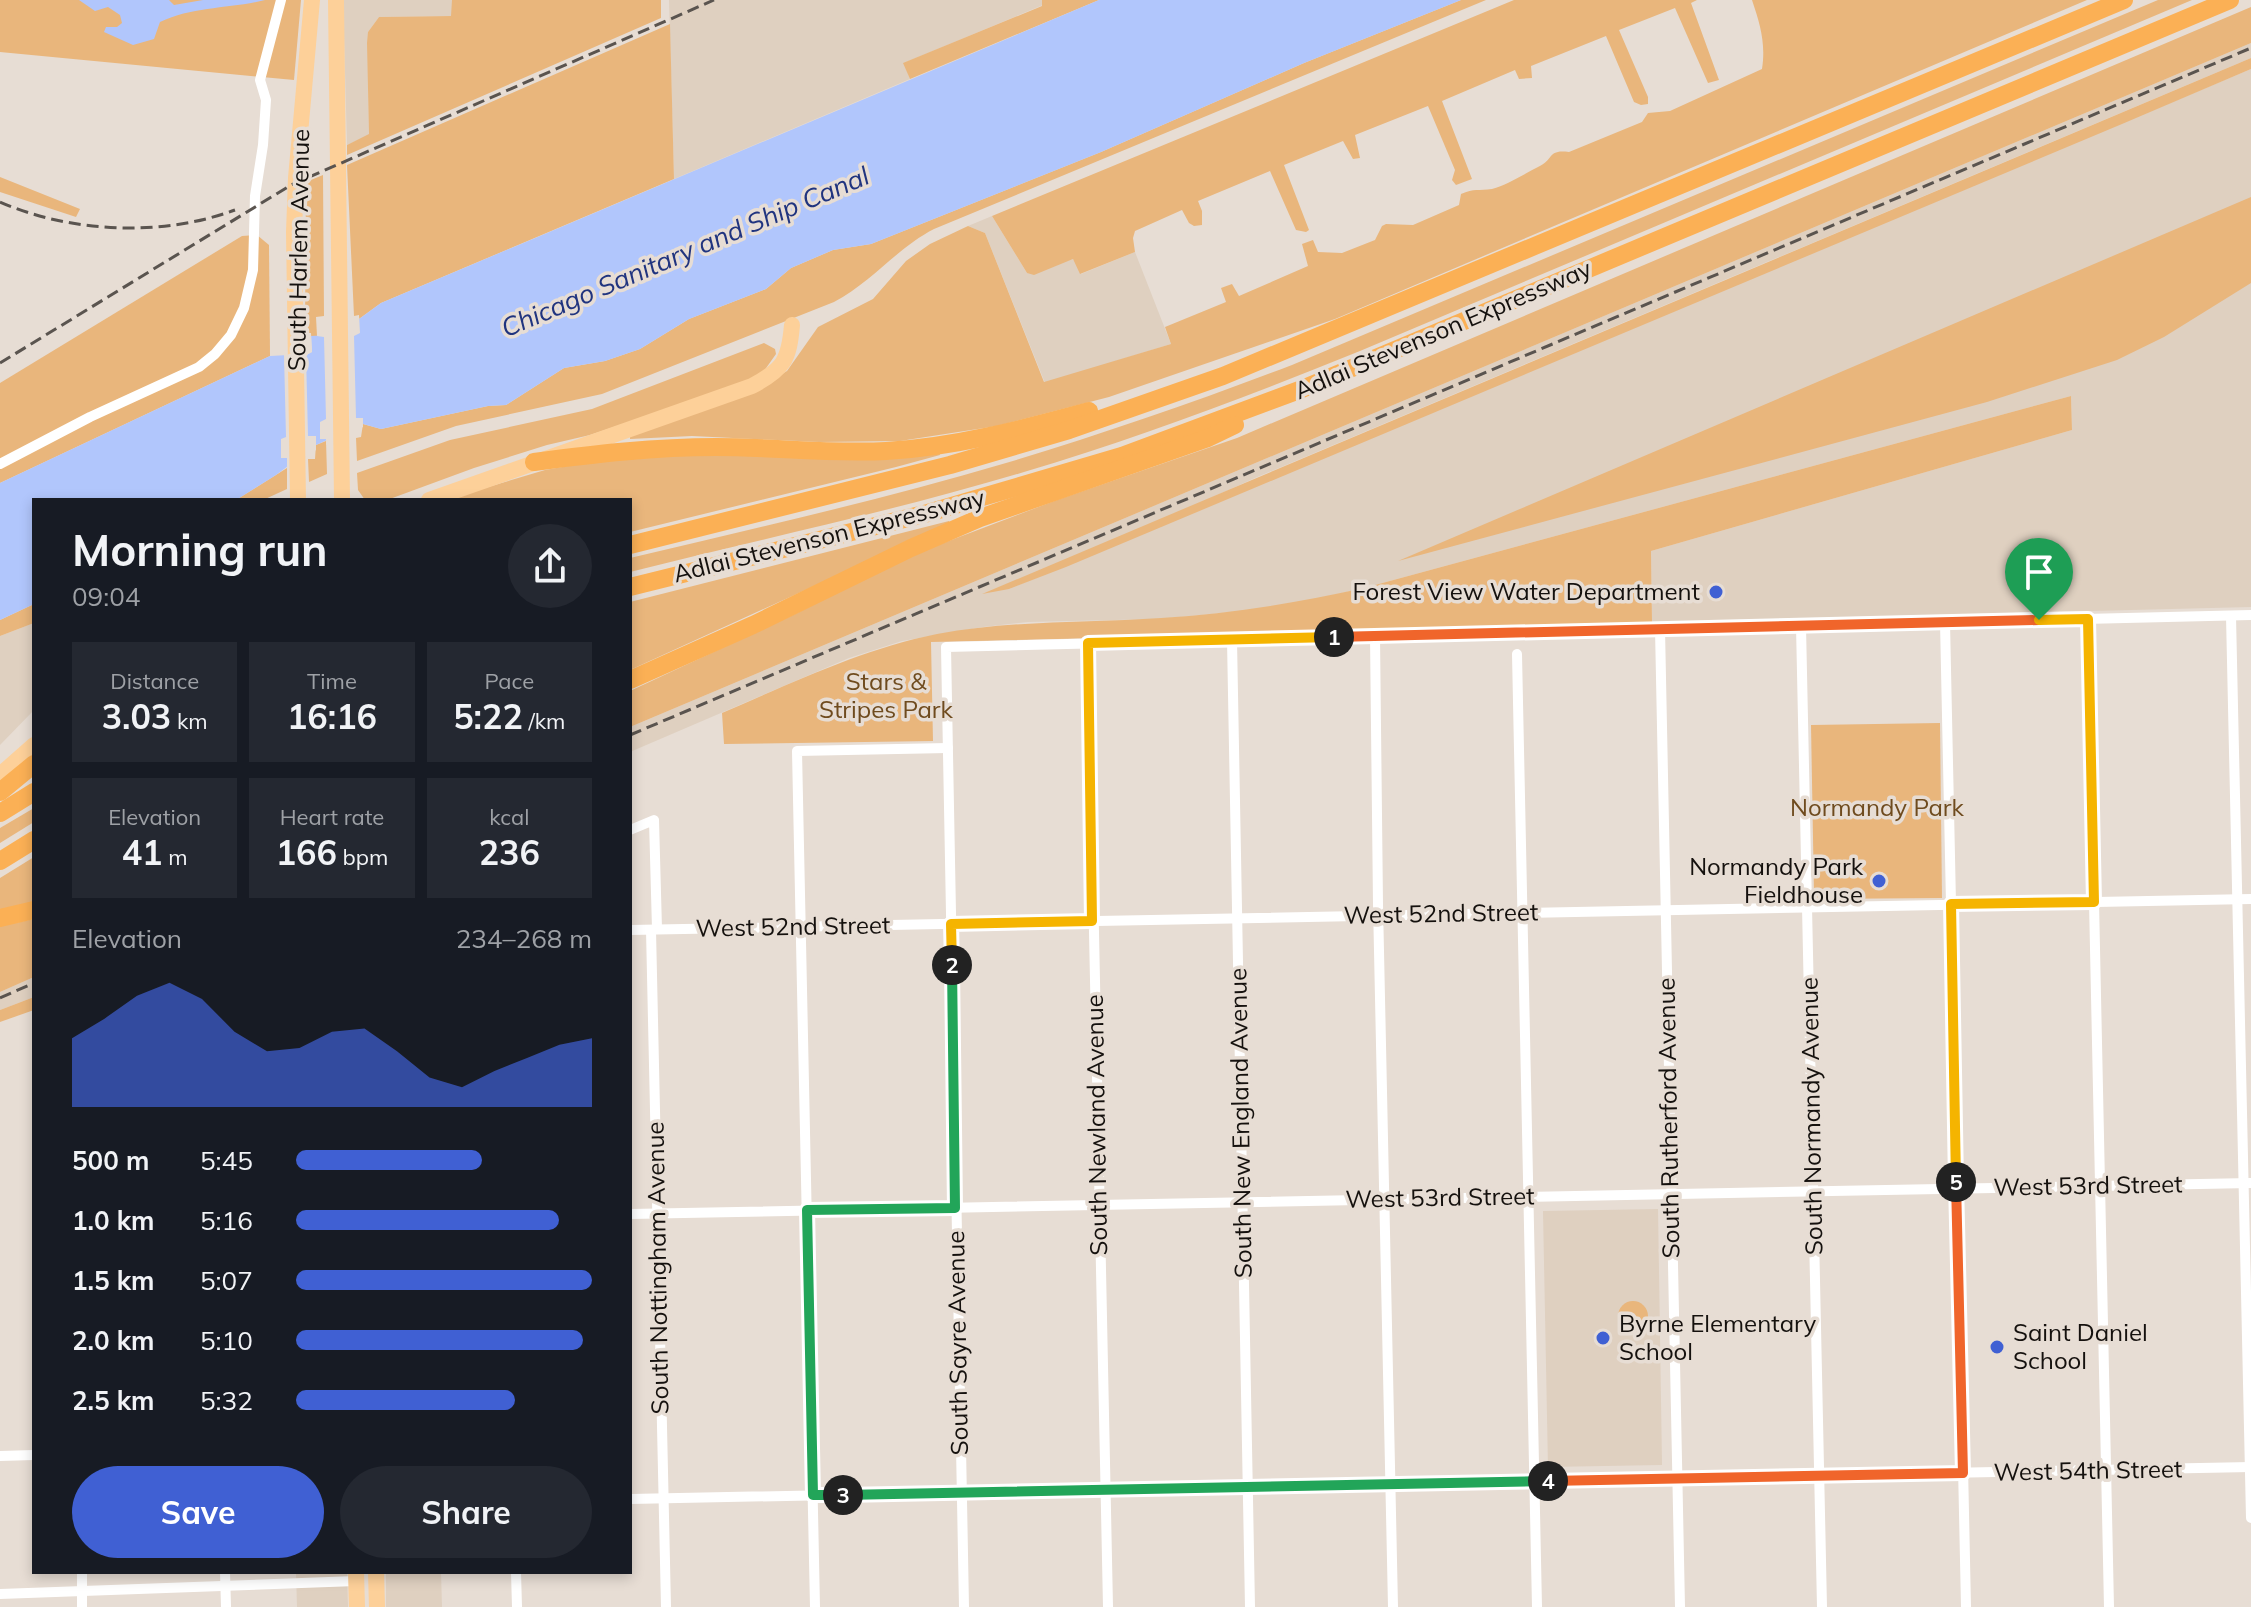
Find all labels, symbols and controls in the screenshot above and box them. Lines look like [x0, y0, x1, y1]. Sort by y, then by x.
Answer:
street label: South Harlem Avenue [281, 129, 315, 371]
water label: Chicago Sanitary and Ship Canal [496, 159, 875, 344]
street label: Adlai Stevenson Expressway [1290, 253, 1596, 405]
street label: Adlai Stevenson Expressway [670, 482, 988, 588]
text: Morning run [72, 522, 328, 577]
button: share [508, 524, 592, 608]
pin [2005, 538, 2073, 620]
icon: arrive [2017, 550, 2061, 594]
place label: Forest View Water Department [1353, 576, 1700, 606]
text: 09:04 [72, 580, 140, 613]
marker: Forest View Water Department [1707, 583, 1725, 601]
pin: 1 [1314, 617, 1354, 657]
text: 1 [1327, 623, 1341, 651]
park label: Stars & Stripes Park [819, 666, 954, 724]
text: Distance [110, 667, 199, 695]
text: Time [307, 667, 357, 695]
text: Pace [485, 667, 534, 695]
text: 3.03 [102, 695, 171, 738]
text: 16:16 [287, 695, 377, 738]
text: 5:22 [453, 695, 523, 738]
text: km [171, 707, 208, 735]
text: /km [523, 707, 565, 735]
park label: Normandy Park [1790, 792, 1965, 822]
text: Elevation [108, 803, 201, 831]
text: Heart rate [280, 803, 384, 831]
text: kcal [489, 803, 529, 831]
text: 41 [122, 831, 163, 874]
text: 166 [276, 831, 337, 874]
text: 236 [479, 831, 540, 874]
text: m [163, 843, 188, 871]
text: bpm [337, 843, 388, 871]
place label: Normandy Park Fieldhouse [1689, 851, 1864, 909]
marker: Normandy Park Fieldhouse [1870, 872, 1888, 890]
street label: West 52nd Street [1343, 896, 1539, 930]
street label: West 52nd Street [695, 909, 891, 943]
text: Elevation [72, 922, 182, 955]
text: 234–268 m [456, 922, 592, 955]
pin: 2 [932, 945, 972, 985]
text: 2 [945, 951, 959, 979]
street label: South New England Avenue [1222, 968, 1258, 1278]
street label: South Rutherford Avenue [1651, 977, 1685, 1259]
street label: South Normandy Avenue [1794, 977, 1828, 1255]
street label: South Newland Avenue [1079, 994, 1113, 1256]
street label: South Nottingham Avenue [639, 1121, 675, 1415]
text: 500 m [72, 1144, 149, 1177]
text: 5:45 [200, 1144, 253, 1177]
pin: 5 [1936, 1162, 1976, 1202]
text: 5 [1949, 1168, 1963, 1196]
street label: West 53rd Street [1993, 1168, 2183, 1202]
street label: West 53rd Street [1345, 1180, 1535, 1214]
text: 1.0 km [72, 1204, 155, 1237]
text: 5:16 [200, 1204, 253, 1237]
street label: South Sayre Avenue [940, 1230, 974, 1456]
text: 1.5 km [72, 1264, 155, 1297]
text: 5:07 [200, 1264, 253, 1297]
place label: Byrne Elementary School [1619, 1308, 1816, 1366]
place label: Saint Daniel School [2013, 1317, 2148, 1375]
text: 2.0 km [72, 1324, 155, 1357]
text: 5:10 [200, 1324, 253, 1357]
marker: Byrne Elementary School [1594, 1329, 1612, 1347]
marker: Saint Daniel School [1988, 1338, 2006, 1356]
text: 2.5 km [72, 1384, 155, 1417]
text: 5:32 [200, 1384, 253, 1417]
street label: West 54th Street [1993, 1453, 2183, 1487]
pin: 4 [1528, 1461, 1568, 1501]
button: Save [72, 1466, 324, 1558]
button: Share [340, 1466, 592, 1558]
text: 4 [1541, 1467, 1555, 1495]
pin: 3 [823, 1475, 863, 1515]
text: 3 [836, 1481, 850, 1509]

